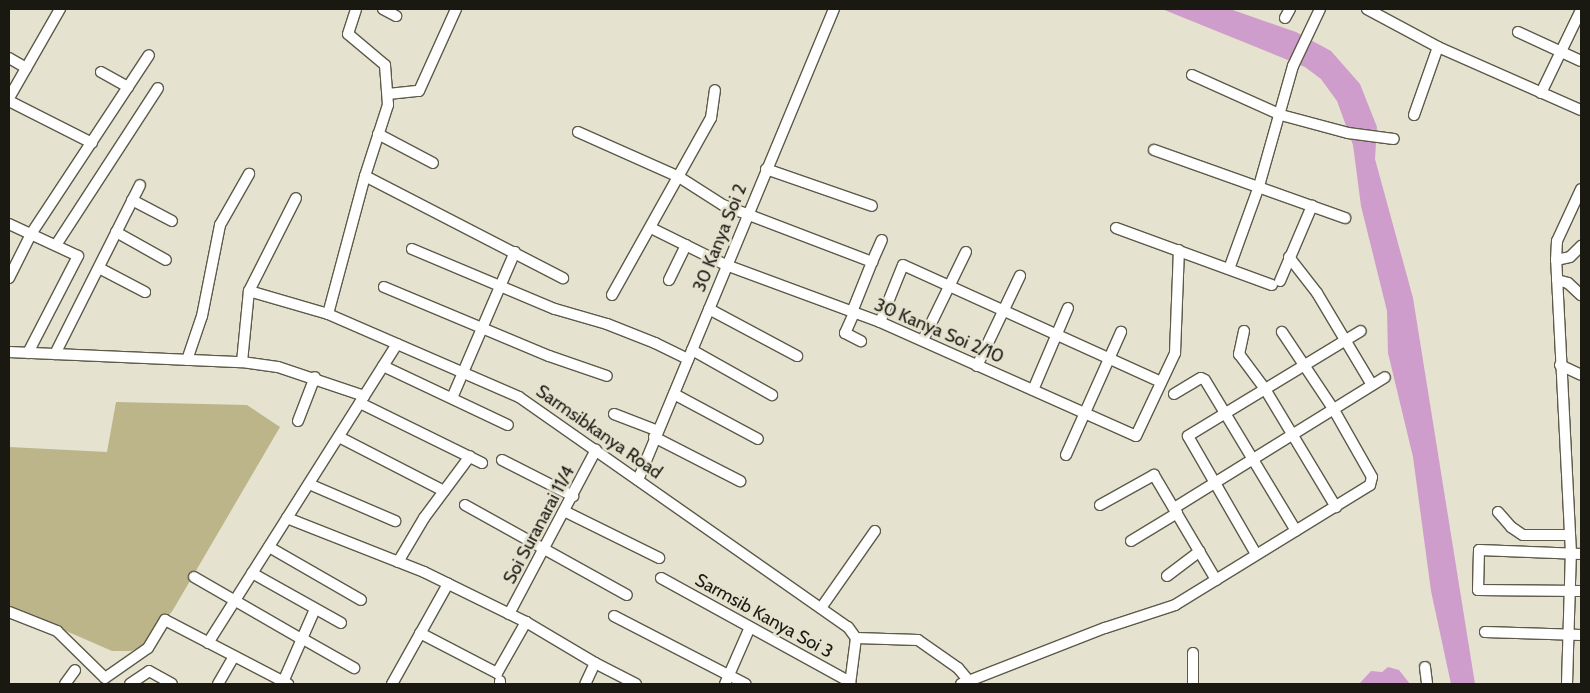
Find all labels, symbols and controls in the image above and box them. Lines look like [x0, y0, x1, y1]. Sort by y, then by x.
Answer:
street label: 30 Kanya Soi 2 [689, 181, 751, 295]
street label: 30 Kanya Soi 2/10 [871, 294, 1007, 368]
street label: Sarmsibkanya Road [532, 380, 666, 484]
street label: Soi Suranarai 11/4 [499, 462, 579, 588]
street label: Sarmsib Kanya Soi 3 [691, 569, 837, 663]

